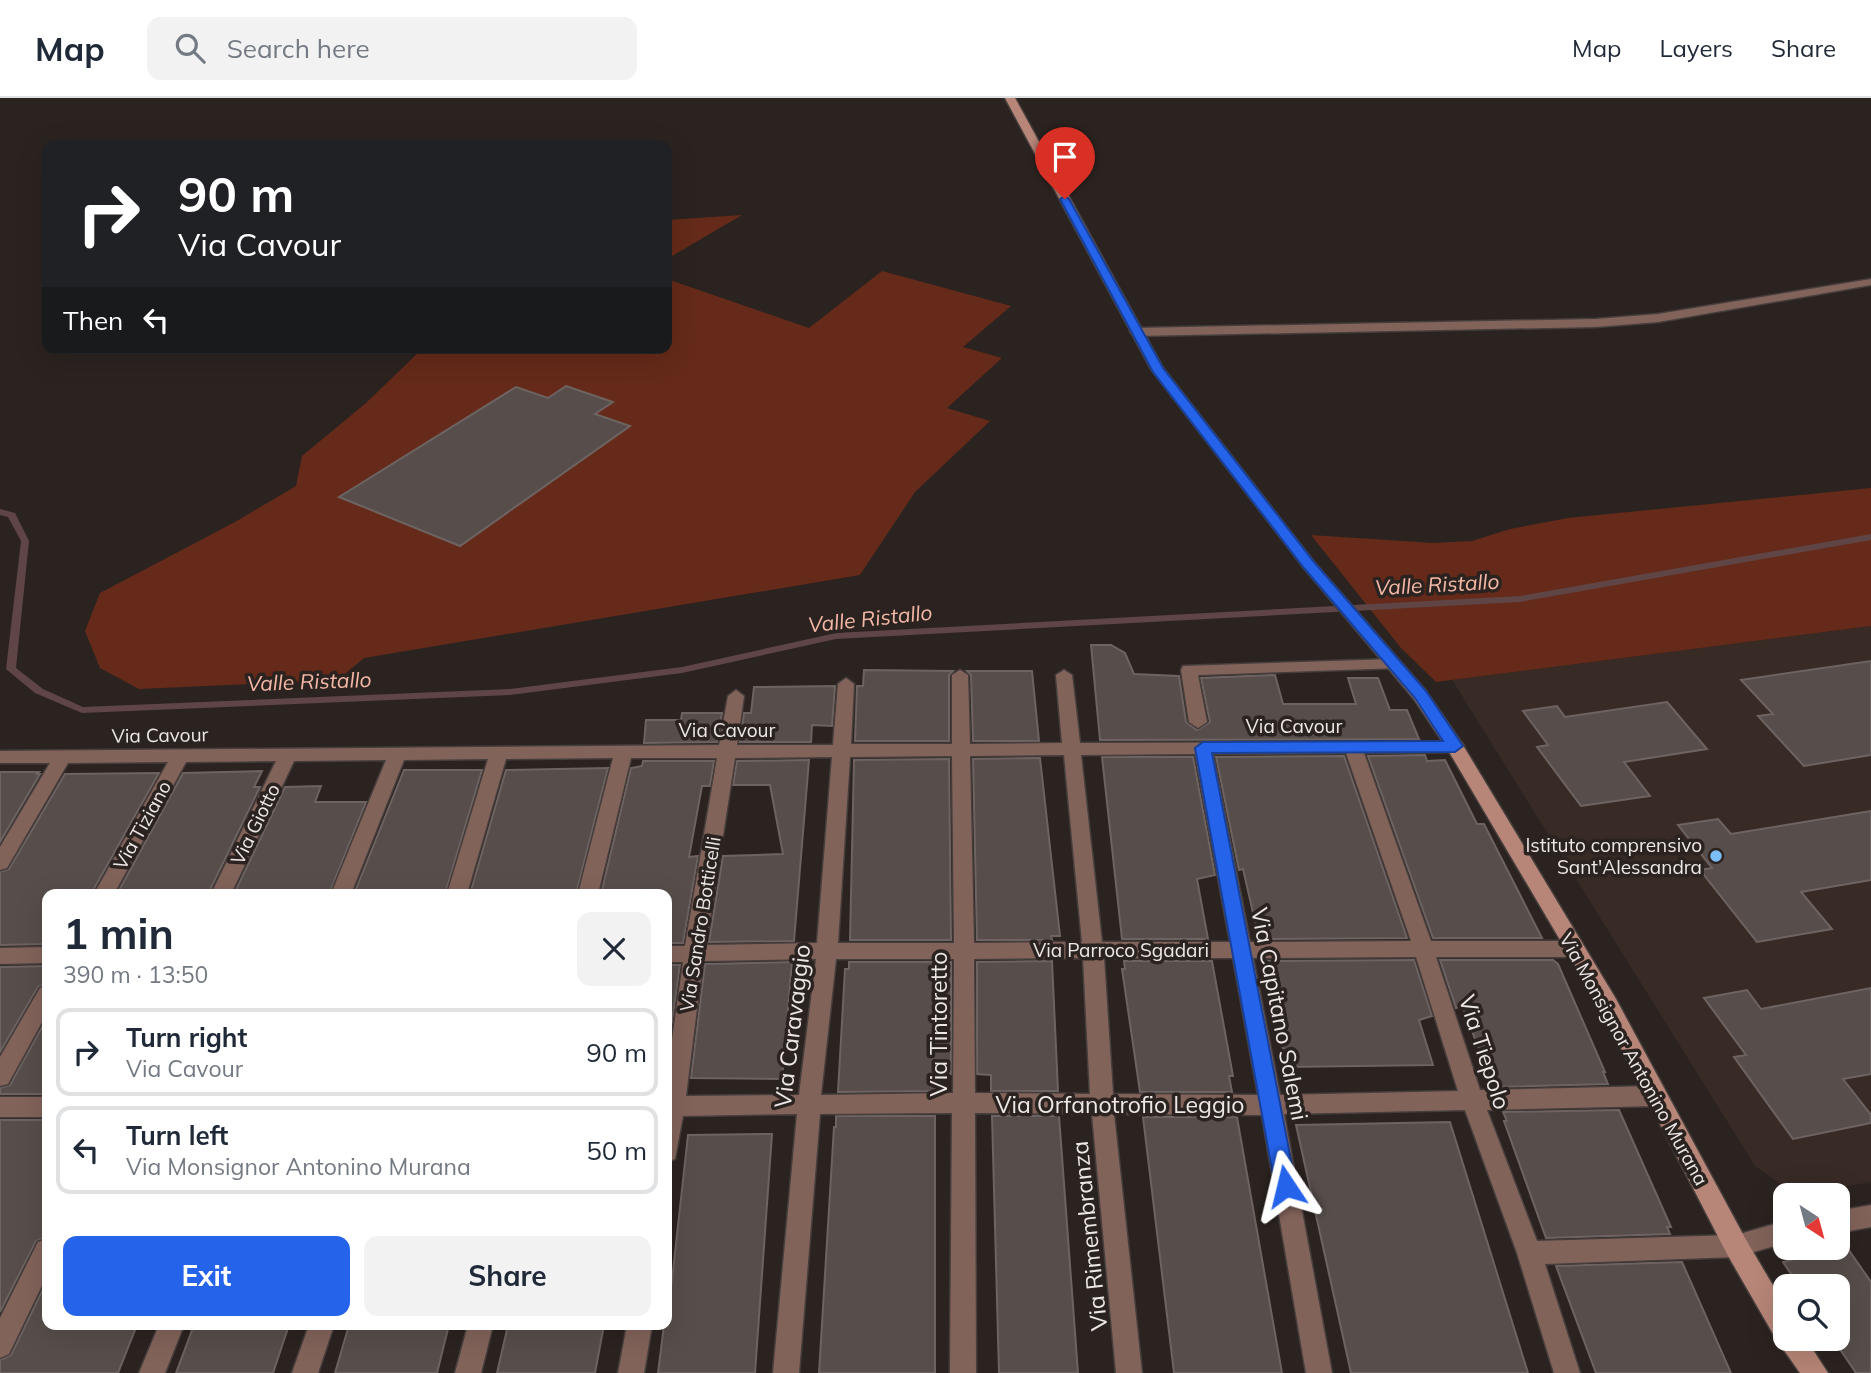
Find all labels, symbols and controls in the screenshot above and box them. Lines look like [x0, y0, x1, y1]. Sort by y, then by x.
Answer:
search box [147, 17, 637, 80]
text: Map [35, 28, 105, 69]
icon: search [171, 29, 209, 67]
text: Search here [227, 32, 370, 65]
text: Map [1572, 33, 1621, 63]
text: Layers [1659, 33, 1733, 63]
text: Share [1771, 33, 1836, 63]
pin [1035, 127, 1095, 199]
icon: arrive [1046, 138, 1084, 176]
text: 90 m [178, 163, 294, 224]
icon: right [63, 168, 154, 259]
text: Via Cavour [178, 224, 341, 264]
icon: left [137, 301, 175, 339]
text: Then [63, 304, 123, 337]
water label: Valle Ristallo [1374, 568, 1500, 600]
water label: Valle Ristallo [807, 599, 933, 637]
water label: Valle Ristallo [246, 666, 372, 696]
street label: Via Cavour [1246, 714, 1342, 738]
street label: Via Cavour [679, 718, 775, 742]
street label: Via Cavour [111, 722, 209, 748]
street label: Via Tiziano [108, 776, 176, 874]
street label: Via Giotto [225, 780, 285, 868]
place label: Istituto comprensivo Sant'Alessandra [1525, 833, 1702, 879]
street label: Via Sandro Botticelli [674, 835, 726, 1013]
marker: Istituto comprensivo Sant'Alessandra [1708, 848, 1724, 864]
street label: Via Capitano Salemi [1245, 905, 1315, 1123]
text: 1 min [63, 907, 174, 960]
button: close [577, 912, 651, 986]
street label: Via Monsignor Antonino Murana [1554, 929, 1714, 1189]
street label: Via Parroco Sgadari [1033, 938, 1209, 962]
street label: Via Caravaggio [768, 943, 816, 1109]
street label: Via Tintoretto [924, 952, 953, 1096]
text: 390 m · 13:50 [63, 960, 208, 989]
street label: Via Tiepolo [1453, 991, 1517, 1113]
text: Turn right [126, 1021, 247, 1054]
icon: right [67, 1033, 105, 1071]
text: 90 m [586, 1036, 647, 1069]
text: Via Cavour [126, 1054, 243, 1083]
street label: Via Orfanotrofio Leggio [996, 1090, 1244, 1119]
text: Turn left [126, 1119, 228, 1152]
icon: left [67, 1131, 105, 1169]
text: 50 m [586, 1134, 647, 1167]
street label: Via Rimembranza [1065, 1140, 1113, 1332]
position arrow [1249, 1149, 1323, 1223]
text: Via Monsignor Antonino Murana [126, 1152, 471, 1181]
north arrow [1773, 1183, 1850, 1260]
map controls [1773, 1183, 1850, 1351]
button: Exit [63, 1236, 350, 1316]
button: Share [364, 1236, 651, 1316]
button: search [1773, 1274, 1850, 1351]

